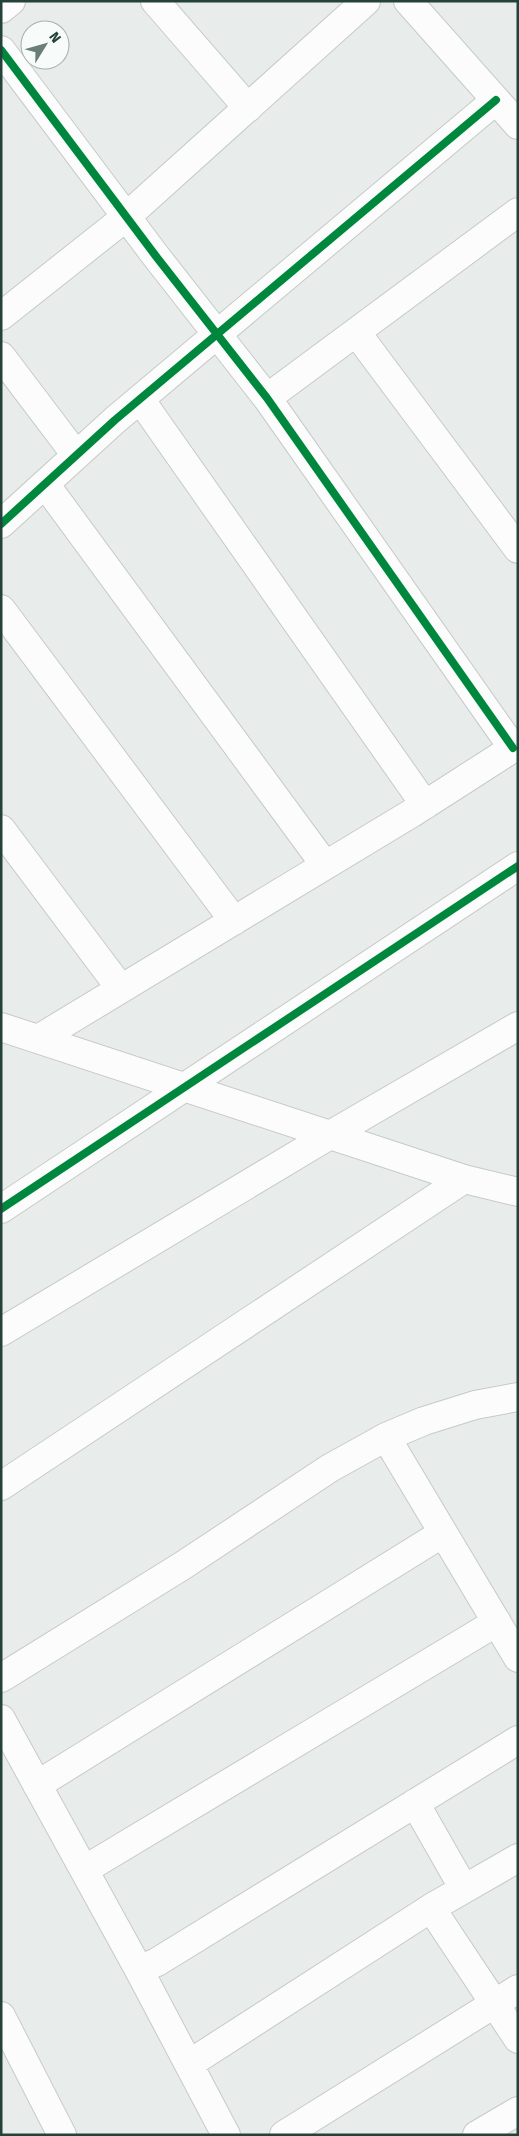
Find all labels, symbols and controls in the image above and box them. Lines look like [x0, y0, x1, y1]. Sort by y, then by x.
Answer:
north arrow [20, 20, 70, 70]
text: N [45, 29, 65, 46]

